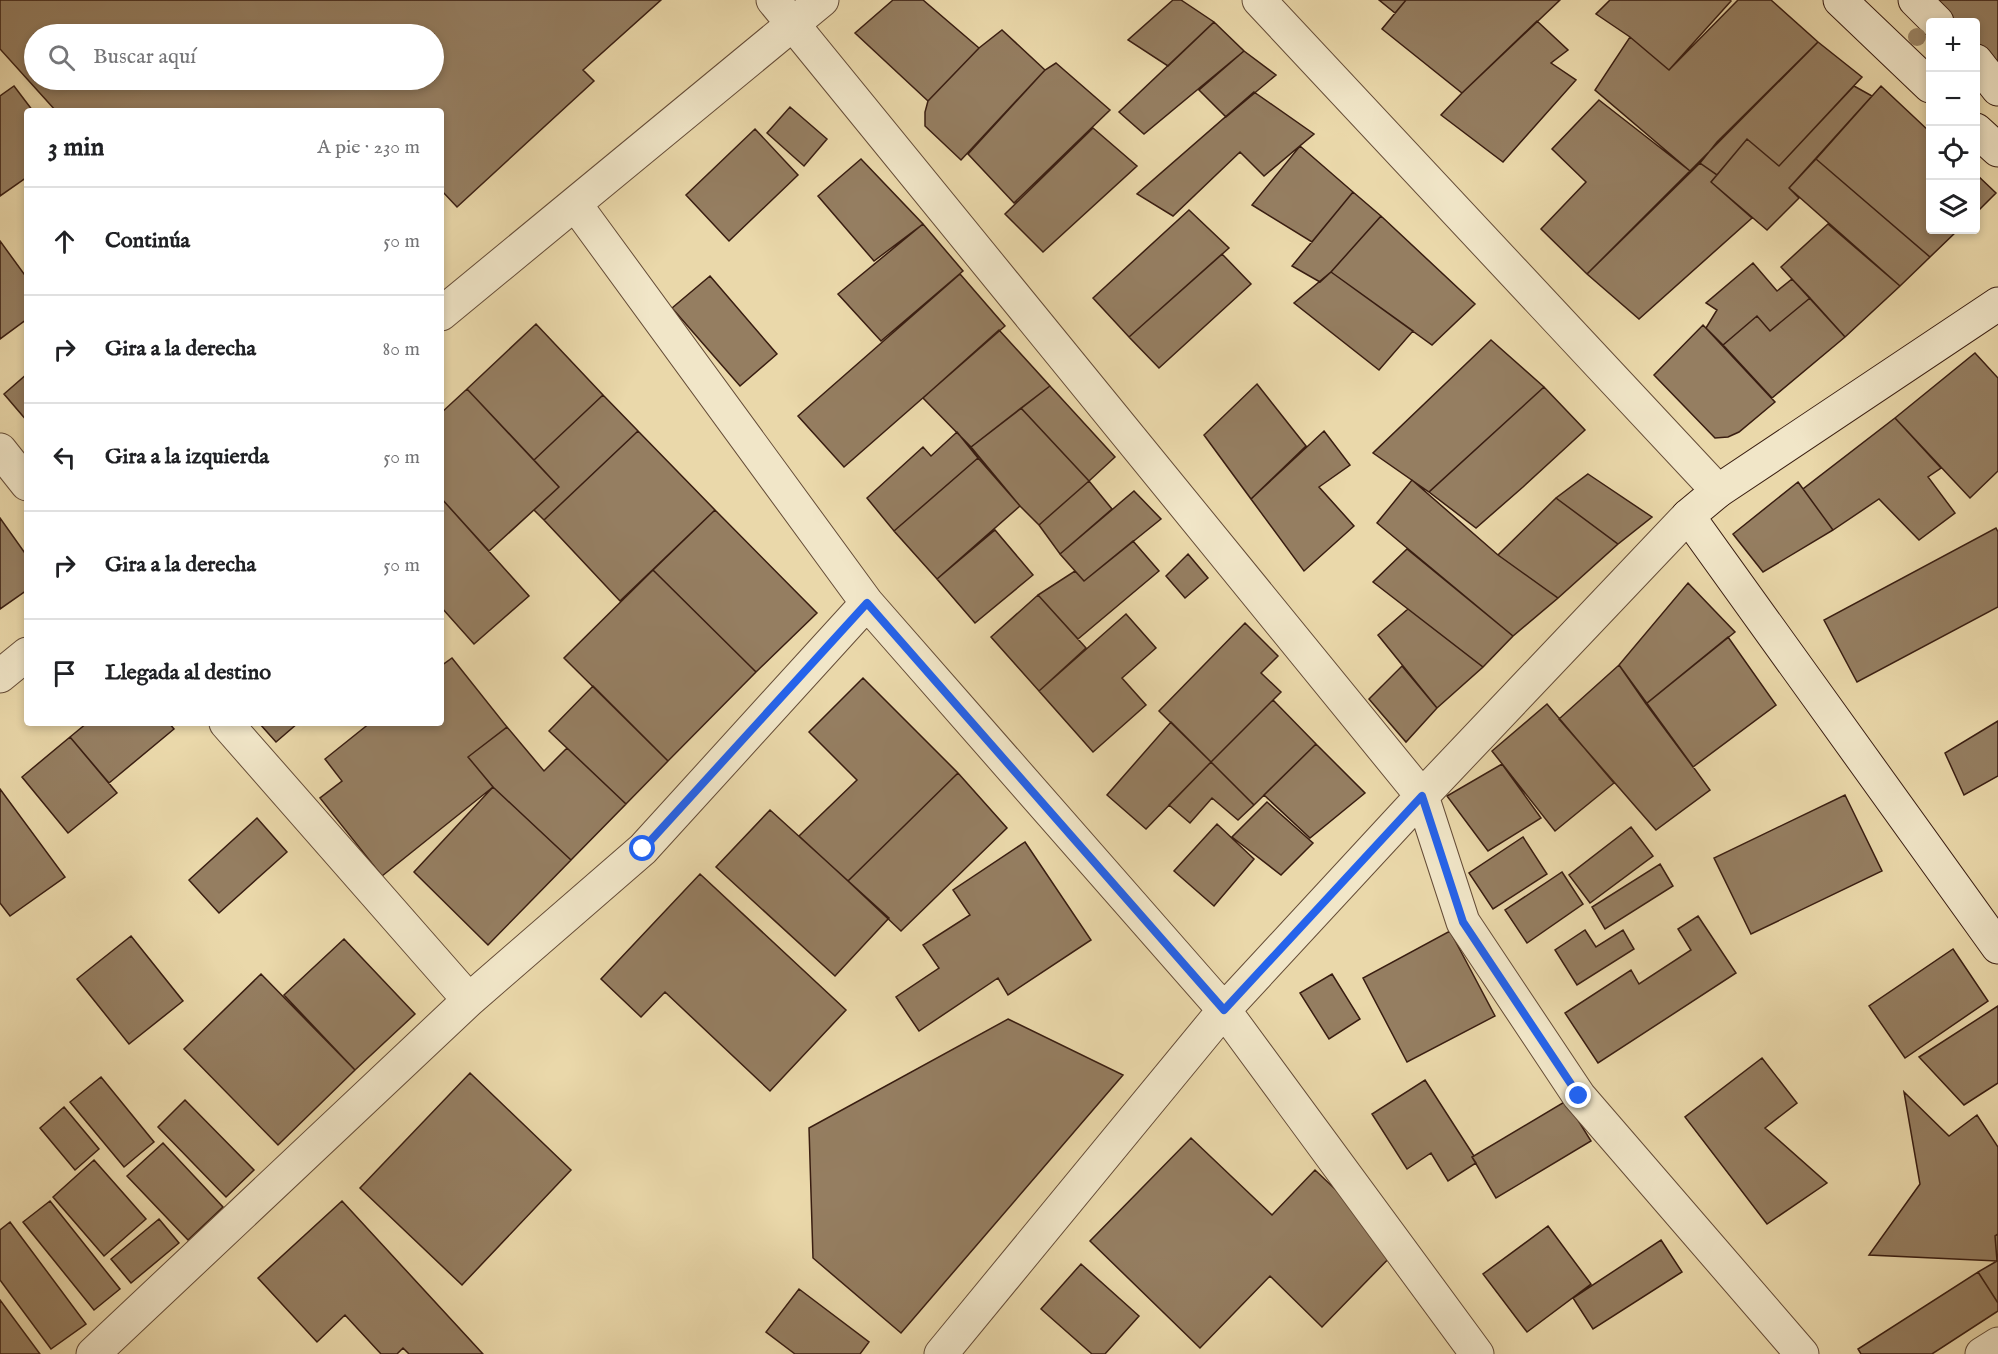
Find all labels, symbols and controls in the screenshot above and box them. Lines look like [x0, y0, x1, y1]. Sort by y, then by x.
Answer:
map controls [1926, 18, 1980, 234]
button: + [1926, 18, 1980, 72]
search box [24, 24, 444, 90]
icon: search [45, 41, 78, 74]
text: Buscar aquí [93, 43, 196, 71]
button: − [1926, 72, 1980, 126]
button: locate [1926, 126, 1980, 180]
text: 3 min [48, 131, 104, 164]
text: A pie · 230 m [317, 135, 420, 160]
button: layers [1926, 180, 1980, 234]
icon: ahead [48, 225, 81, 258]
text: Continúa [105, 227, 190, 255]
text: 50 m [383, 229, 420, 254]
icon: right [48, 333, 81, 366]
text: Gira a la derecha [105, 335, 256, 363]
text: 80 m [383, 337, 420, 362]
icon: left [48, 441, 81, 474]
text: Gira a la izquierda [105, 443, 269, 471]
text: 50 m [383, 445, 420, 470]
icon: right [48, 549, 81, 582]
text: Gira a la derecha [105, 551, 256, 579]
text: 50 m [383, 553, 420, 578]
icon: arrive [48, 657, 81, 690]
text: Llegada al destino [105, 659, 271, 687]
route start [629, 835, 655, 861]
route end [1565, 1082, 1591, 1108]

